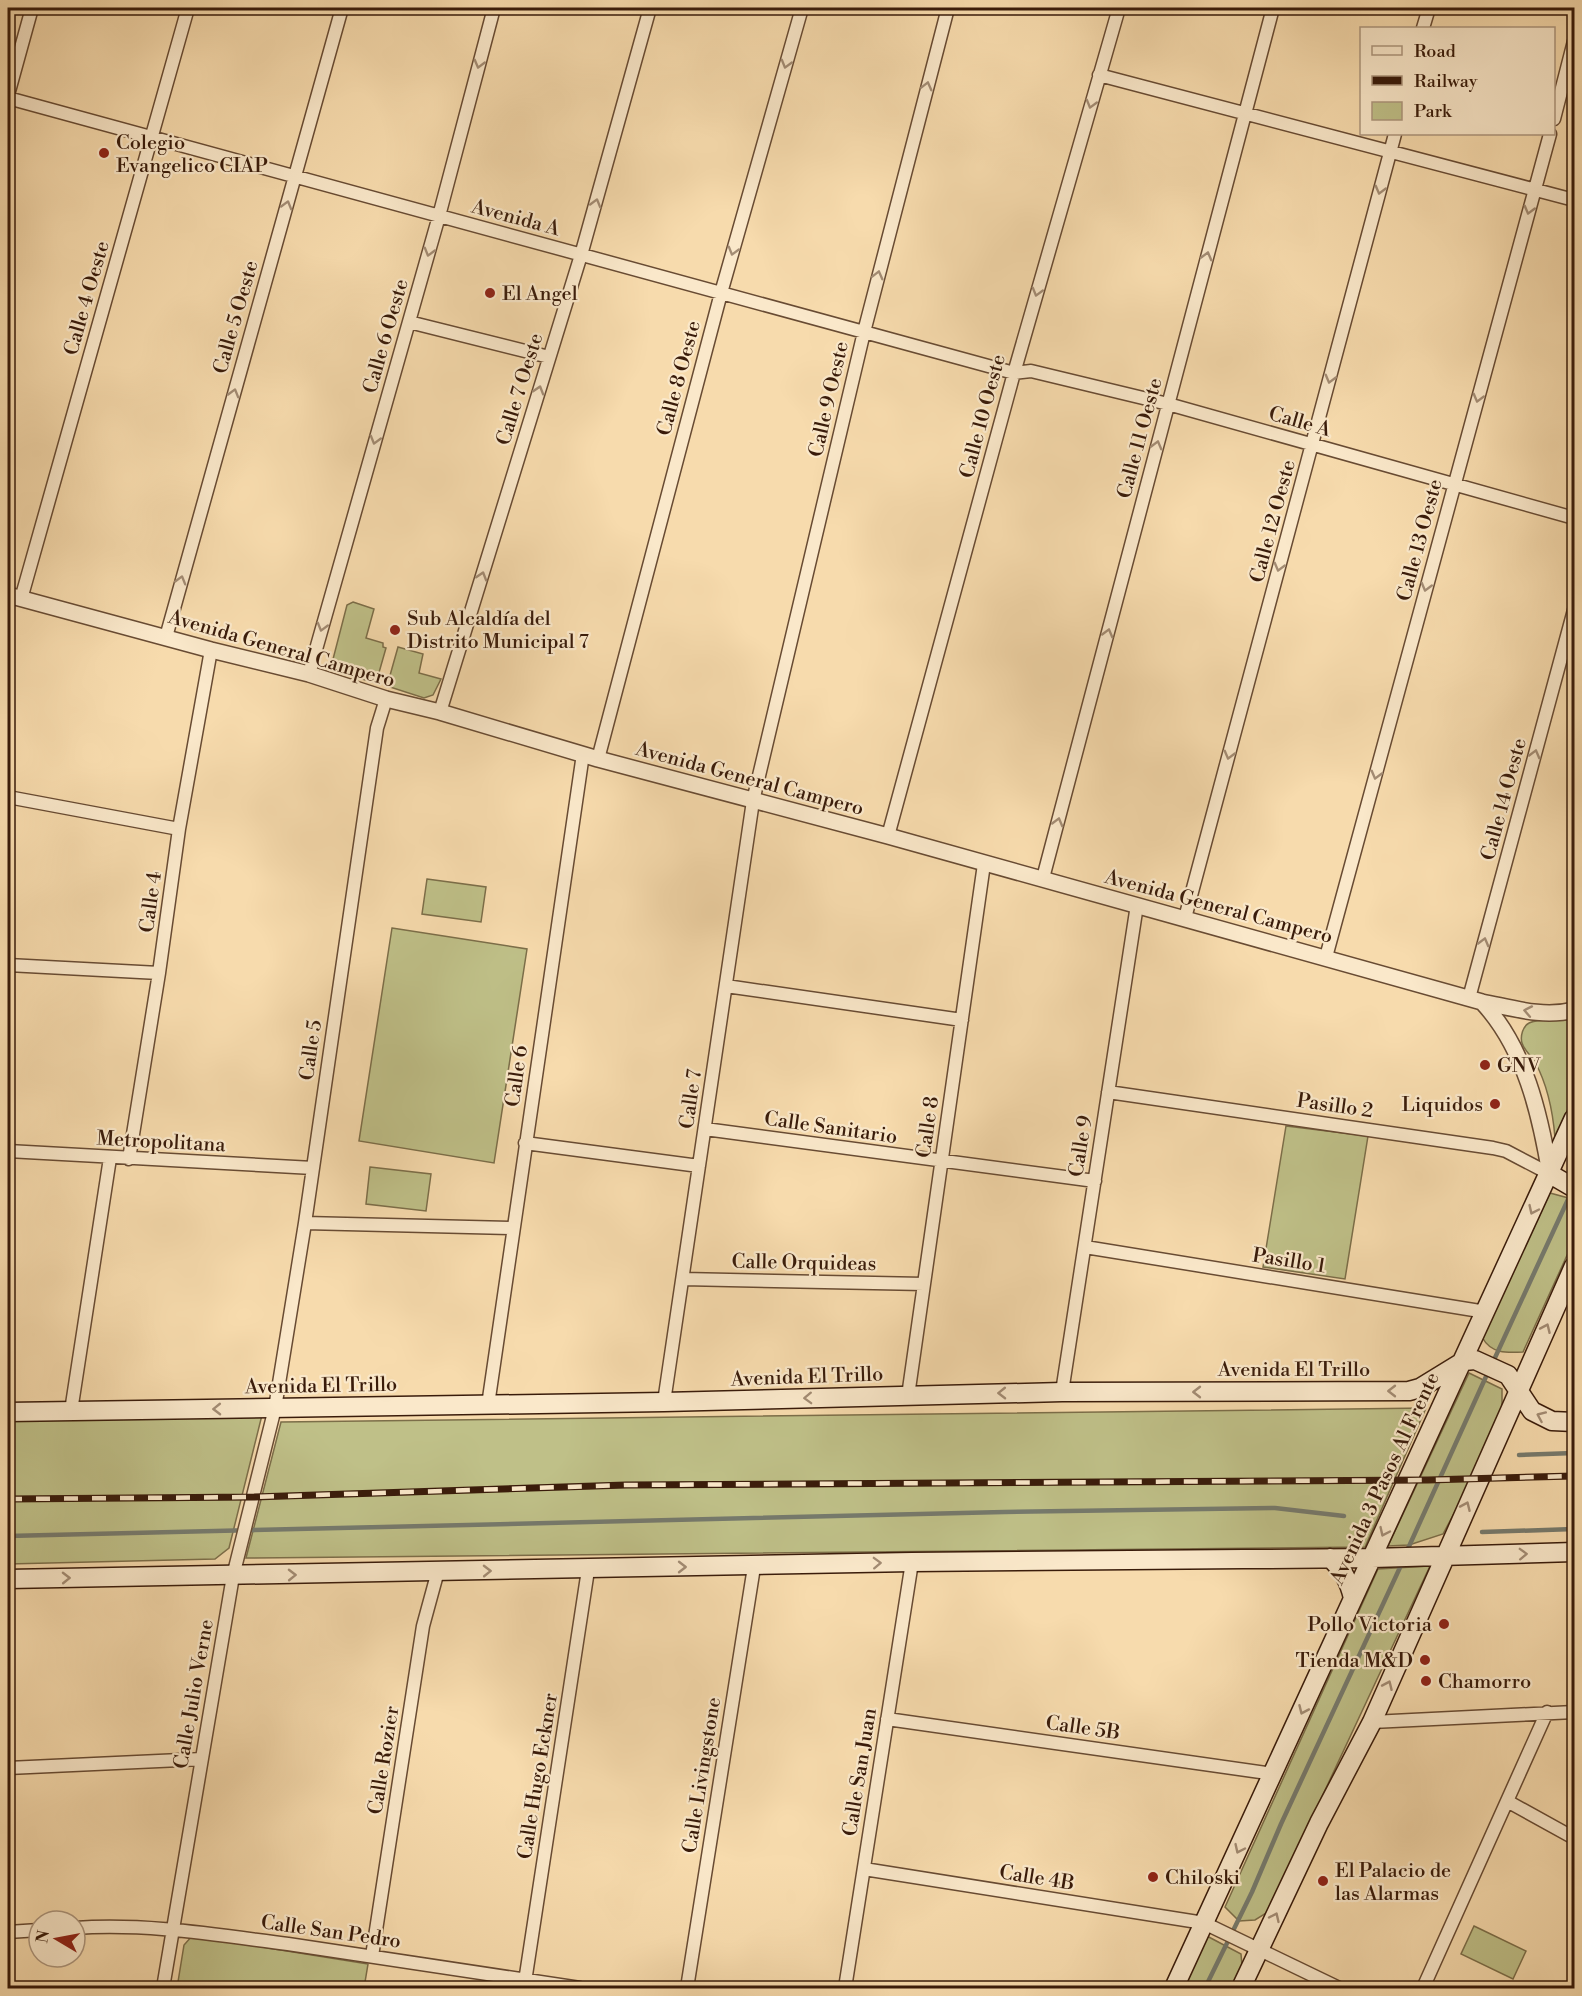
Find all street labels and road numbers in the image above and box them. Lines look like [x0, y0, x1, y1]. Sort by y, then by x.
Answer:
street label: Avenida A [468, 194, 564, 243]
street label: Calle 4 Oeste [59, 238, 116, 358]
street label: Calle 5 Oeste [208, 258, 265, 377]
street label: Calle 6 Oeste [358, 276, 415, 396]
street label: Calle 8 Oeste [652, 318, 707, 439]
street label: Calle 7 Oeste [492, 330, 549, 448]
street label: Calle 9 Oeste [804, 339, 855, 460]
street label: Calle 10 Oeste [955, 352, 1012, 481]
street label: Calle 11 Oeste [1112, 375, 1169, 501]
street label: Calle A [1266, 402, 1335, 444]
street label: Calle 12 Oeste [1245, 457, 1302, 586]
street label: Calle 13 Oeste [1392, 477, 1449, 604]
street label: Avenida General Campero [164, 605, 398, 694]
street label: Calle 14 Oeste [1476, 736, 1533, 863]
street label: Avenida General Campero [632, 737, 866, 822]
street label: Avenida General Campero [1101, 865, 1335, 950]
street label: Calle 4 [135, 870, 168, 935]
street label: Calle 5 [295, 1018, 328, 1082]
street label: Calle 6 [501, 1044, 534, 1109]
street label: Calle 7 [675, 1068, 708, 1131]
street label: Pasillo 2 [1295, 1089, 1375, 1124]
street label: Calle 8 [912, 1095, 945, 1160]
street label: Calle Sanitario [763, 1107, 899, 1150]
street label: Calle 9 [1064, 1114, 1099, 1179]
street label: Metropolitana [96, 1127, 227, 1158]
street label: Pasillo 1 [1250, 1243, 1328, 1280]
street label: Calle Orquideas [731, 1250, 877, 1277]
street label: Avenida El Trillo [1217, 1358, 1370, 1383]
street label: Avenida El Trillo [729, 1362, 884, 1393]
street label: Avenida 3 Pasos Al Frente [1325, 1368, 1446, 1590]
street label: Avenida El Trillo [244, 1373, 397, 1400]
street label: Calle Julio Verne [169, 1618, 220, 1771]
street label: Calle Hugo Eckner [513, 1691, 564, 1861]
street label: Calle Livingstone [678, 1695, 727, 1855]
street label: Calle Rozier [364, 1704, 405, 1816]
street label: Calle San Juan [838, 1706, 883, 1838]
street label: Calle 5B [1044, 1711, 1122, 1746]
street label: Calle 4B [997, 1860, 1076, 1897]
street label: Calle San Pedro [259, 1910, 402, 1955]

